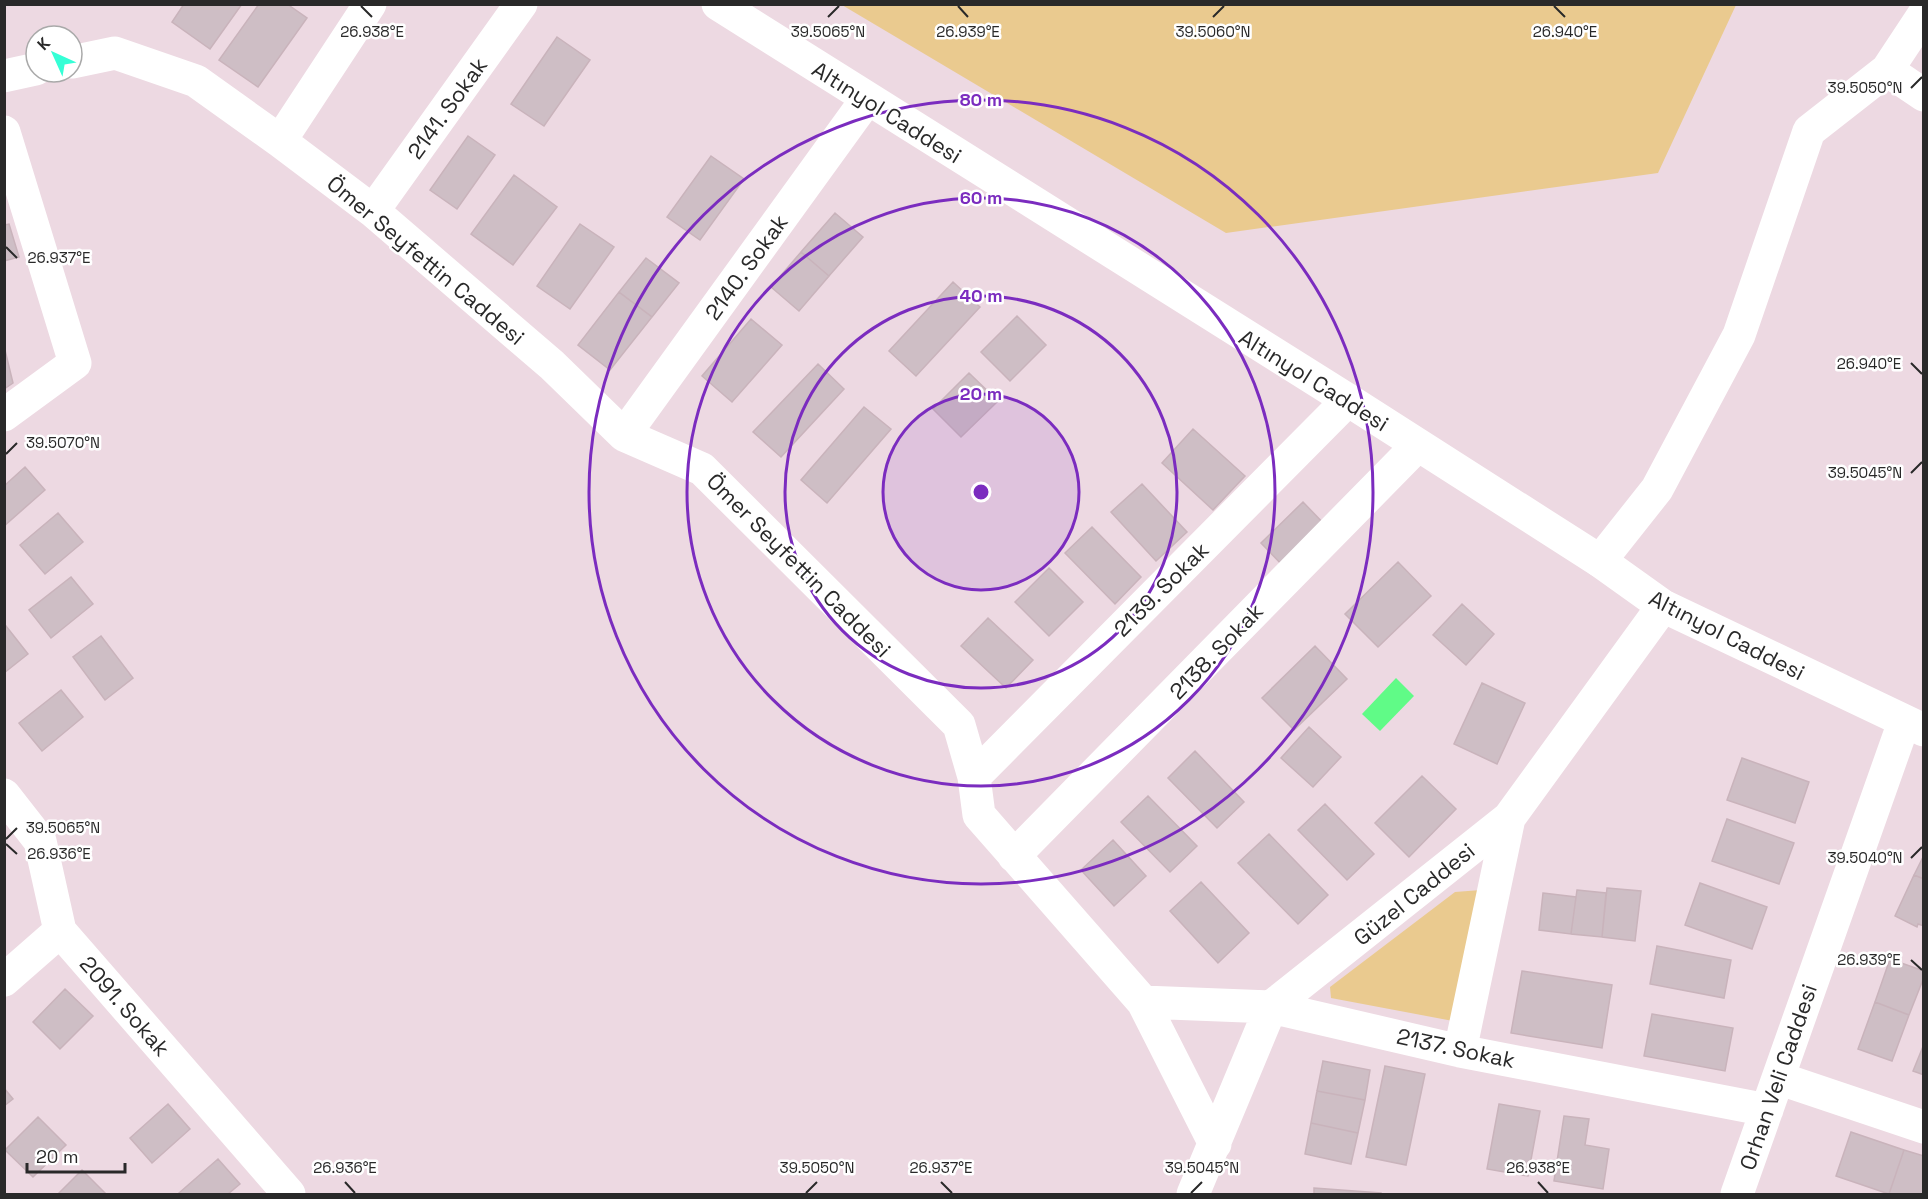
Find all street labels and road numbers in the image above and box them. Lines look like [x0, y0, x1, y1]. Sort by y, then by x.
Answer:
street label: 2141. Sokak [401, 52, 493, 164]
street label: Altınyol Caddesi [807, 55, 967, 169]
street label: Ömer Seyfettin Caddesi [321, 169, 531, 351]
street label: 2140. Sokak [698, 209, 794, 325]
street label: Altınyol Caddesi [1234, 323, 1394, 437]
street label: Ömer Seyfettin Caddesi [701, 467, 897, 663]
street label: 2139. Sokak [1108, 536, 1214, 642]
street label: Altınyol Caddesi [1644, 584, 1810, 686]
street label: 2138. Sokak [1163, 597, 1269, 705]
street label: Güzel Caddesi [1348, 837, 1480, 951]
street label: 2091. Sokak [74, 950, 176, 1062]
street label: Orhan Veli Caddesi [1733, 980, 1823, 1174]
street label: 2137. Sokak [1394, 1022, 1518, 1074]

